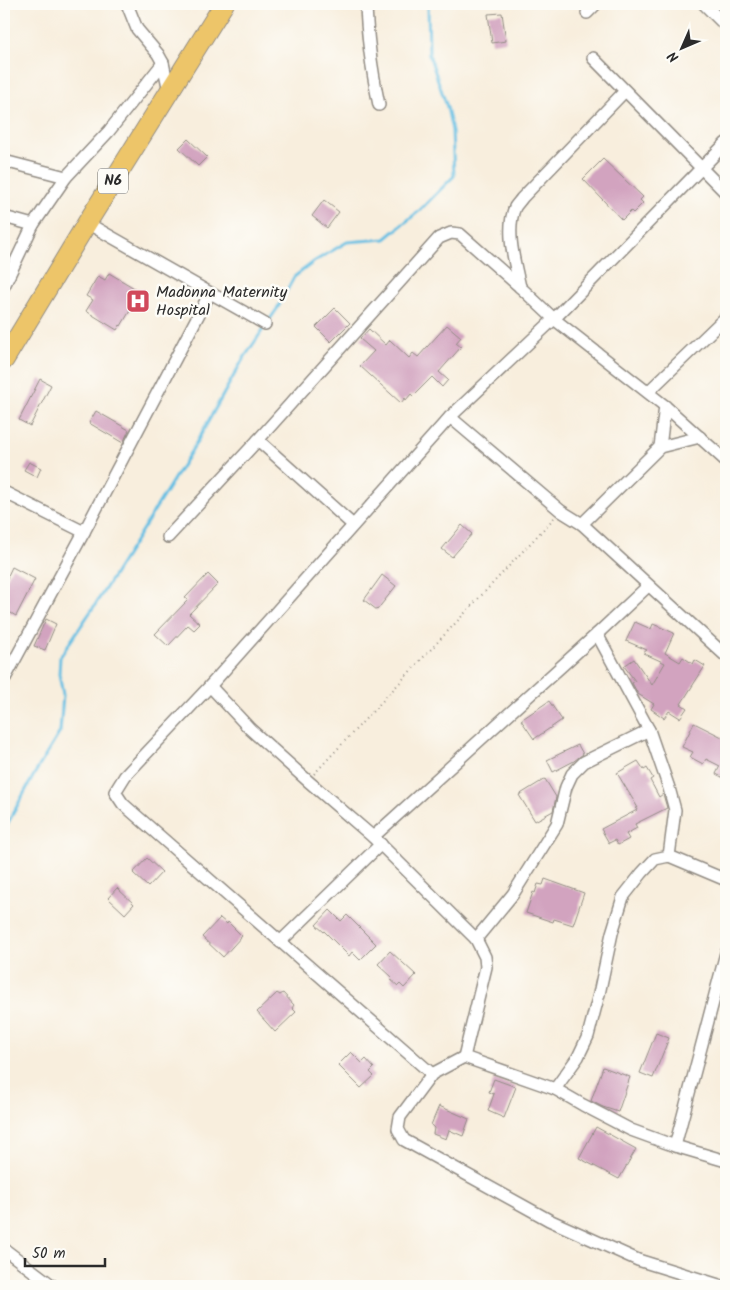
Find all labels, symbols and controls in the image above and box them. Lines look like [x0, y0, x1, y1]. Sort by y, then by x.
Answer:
north arrow [658, 22, 708, 72]
text: N [662, 45, 684, 67]
road number: N6 [98, 168, 128, 194]
place label: Madonna Maternity Hospital [156, 280, 288, 323]
hospital icon: Madonna Maternity Hospital [125, 288, 151, 314]
scale bar [25, 1235, 105, 1267]
text: 50 m [32, 1242, 66, 1266]

